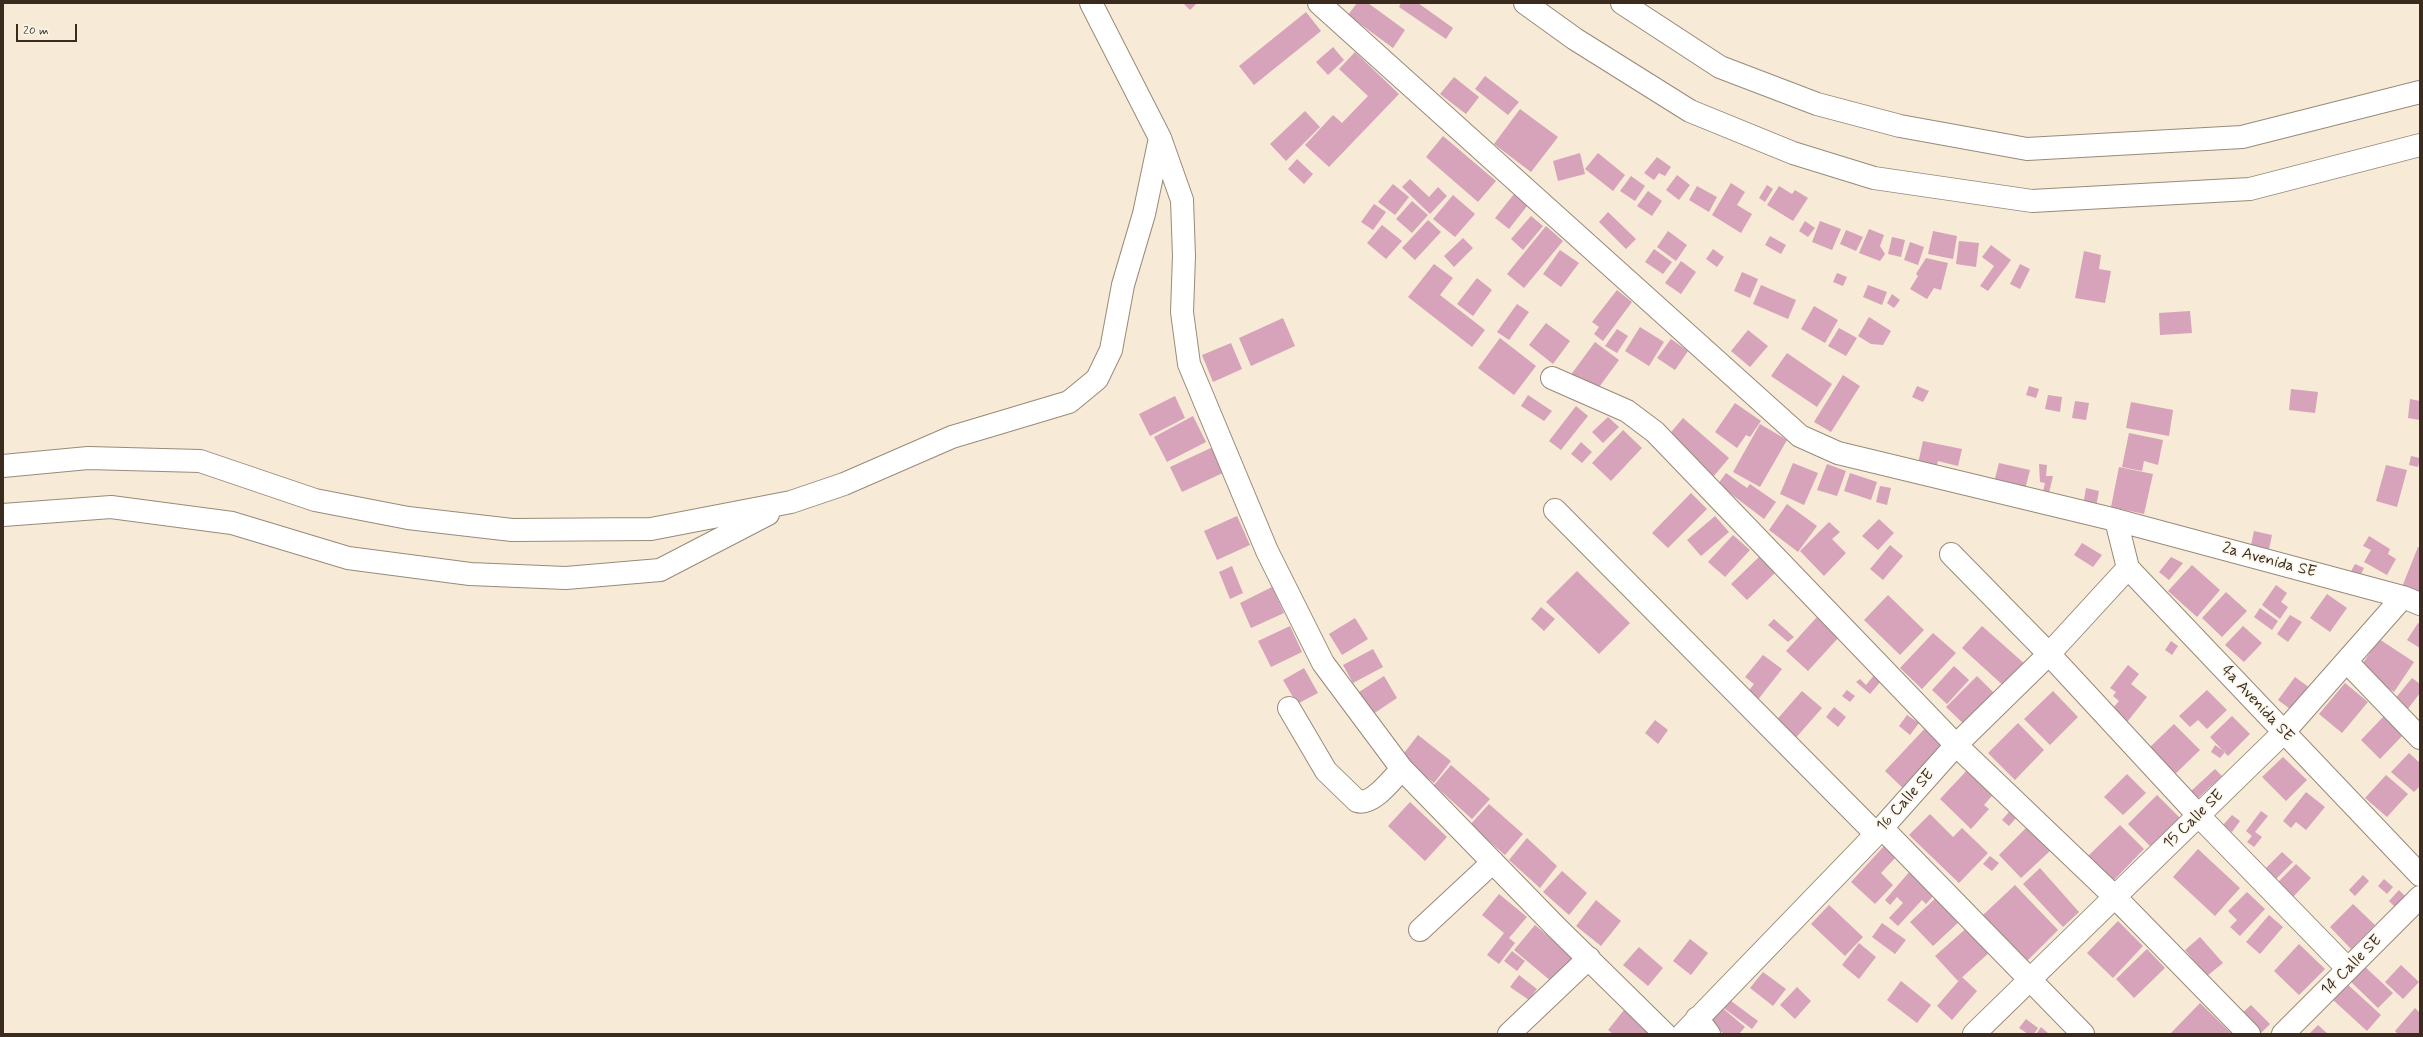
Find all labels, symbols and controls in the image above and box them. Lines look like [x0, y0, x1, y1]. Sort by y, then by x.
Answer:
scale bar [18, 16, 79, 42]
text: 20 m [23, 23, 49, 39]
street label: 2a Avenida SE [2220, 539, 2318, 583]
street label: 4a Avenida SE [2217, 662, 2297, 746]
street label: 16 Calle SE [1873, 766, 1939, 836]
street label: 15 Calle SE [2160, 786, 2228, 854]
street label: 14 Calle SE [2318, 932, 2386, 1000]

